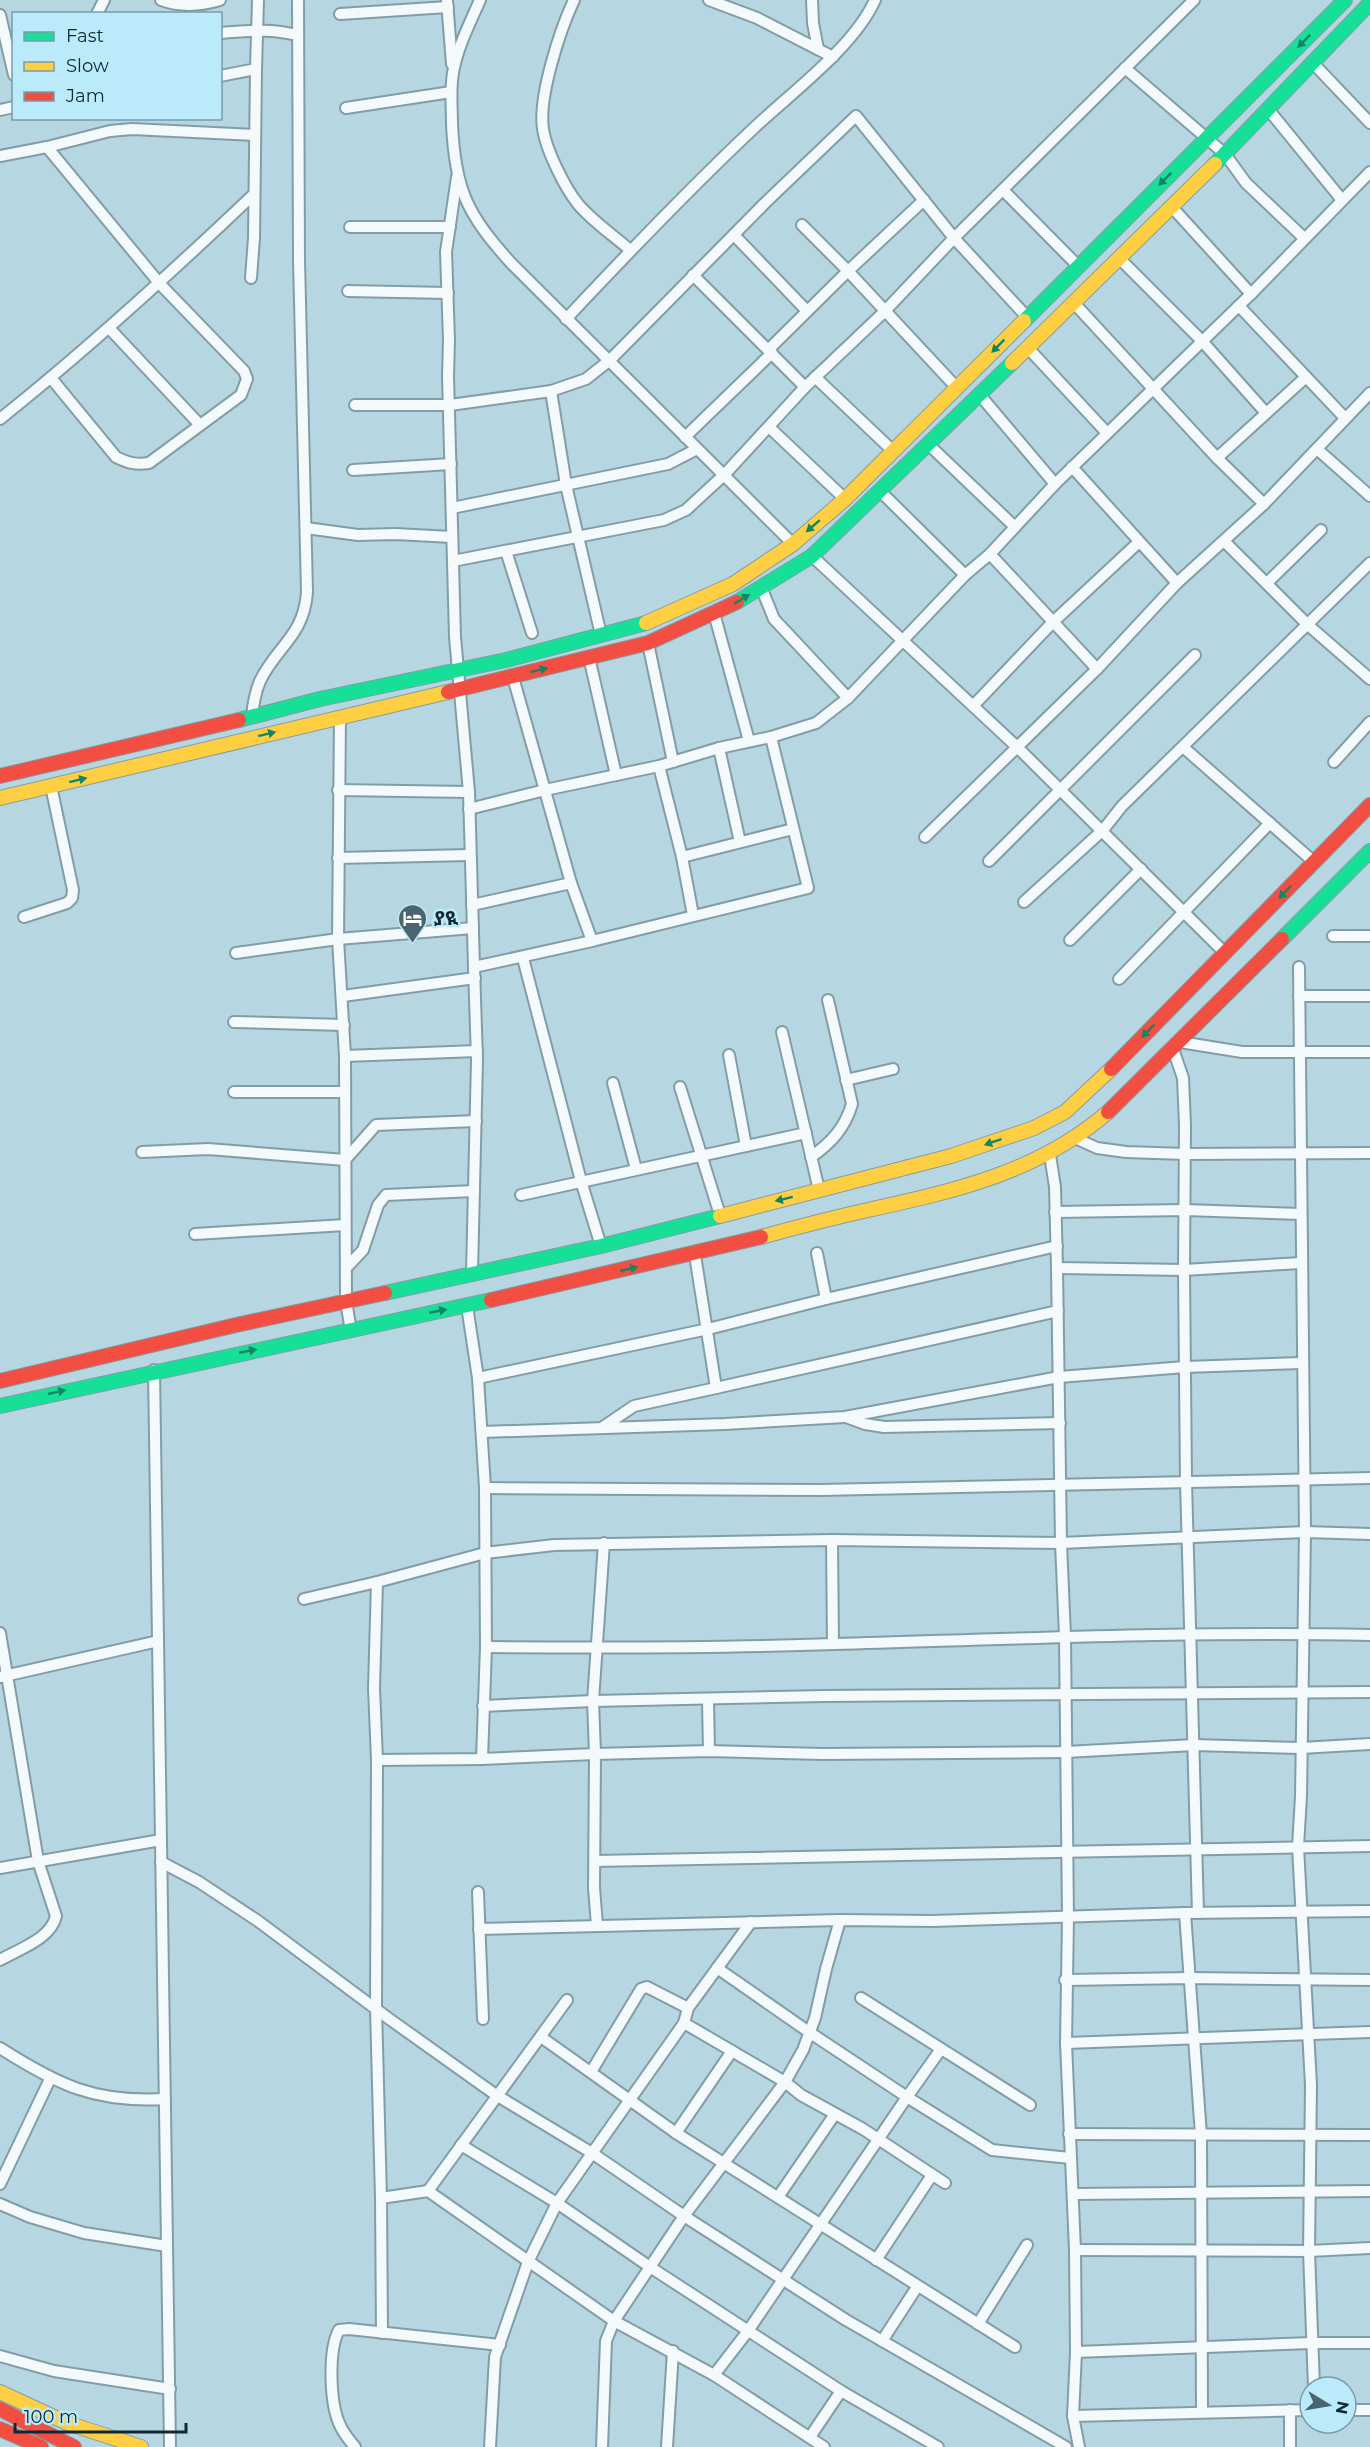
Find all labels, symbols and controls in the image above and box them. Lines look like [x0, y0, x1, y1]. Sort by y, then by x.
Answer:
legend [12, 12, 222, 120]
text: Fast [66, 25, 104, 47]
one-way arrow [1297, 34, 1311, 48]
text: Slow [66, 55, 109, 77]
text: Jam [65, 85, 105, 107]
one-way arrow [1159, 171, 1173, 185]
one-way arrow [991, 339, 1005, 353]
one-way arrow [806, 519, 821, 532]
one-way arrow [733, 594, 750, 605]
one-way arrow [529, 665, 548, 675]
one-way arrow [258, 729, 276, 739]
one-way arrow [68, 775, 87, 785]
one-way arrow [1278, 884, 1292, 899]
hotel icon: ያዪ [397, 902, 429, 944]
place label: ያዪ [434, 906, 459, 930]
one-way arrow [1141, 1023, 1155, 1038]
one-way arrow [983, 1138, 1001, 1148]
one-way arrow [775, 1194, 793, 1204]
one-way arrow [620, 1264, 638, 1274]
one-way arrow [429, 1306, 448, 1315]
one-way arrow [238, 1346, 257, 1355]
one-way arrow [48, 1387, 66, 1397]
north arrow [1298, 2375, 1358, 2435]
scale bar [15, 2396, 186, 2434]
text: N [1332, 2400, 1353, 2416]
text: 100 m [24, 2406, 78, 2428]

